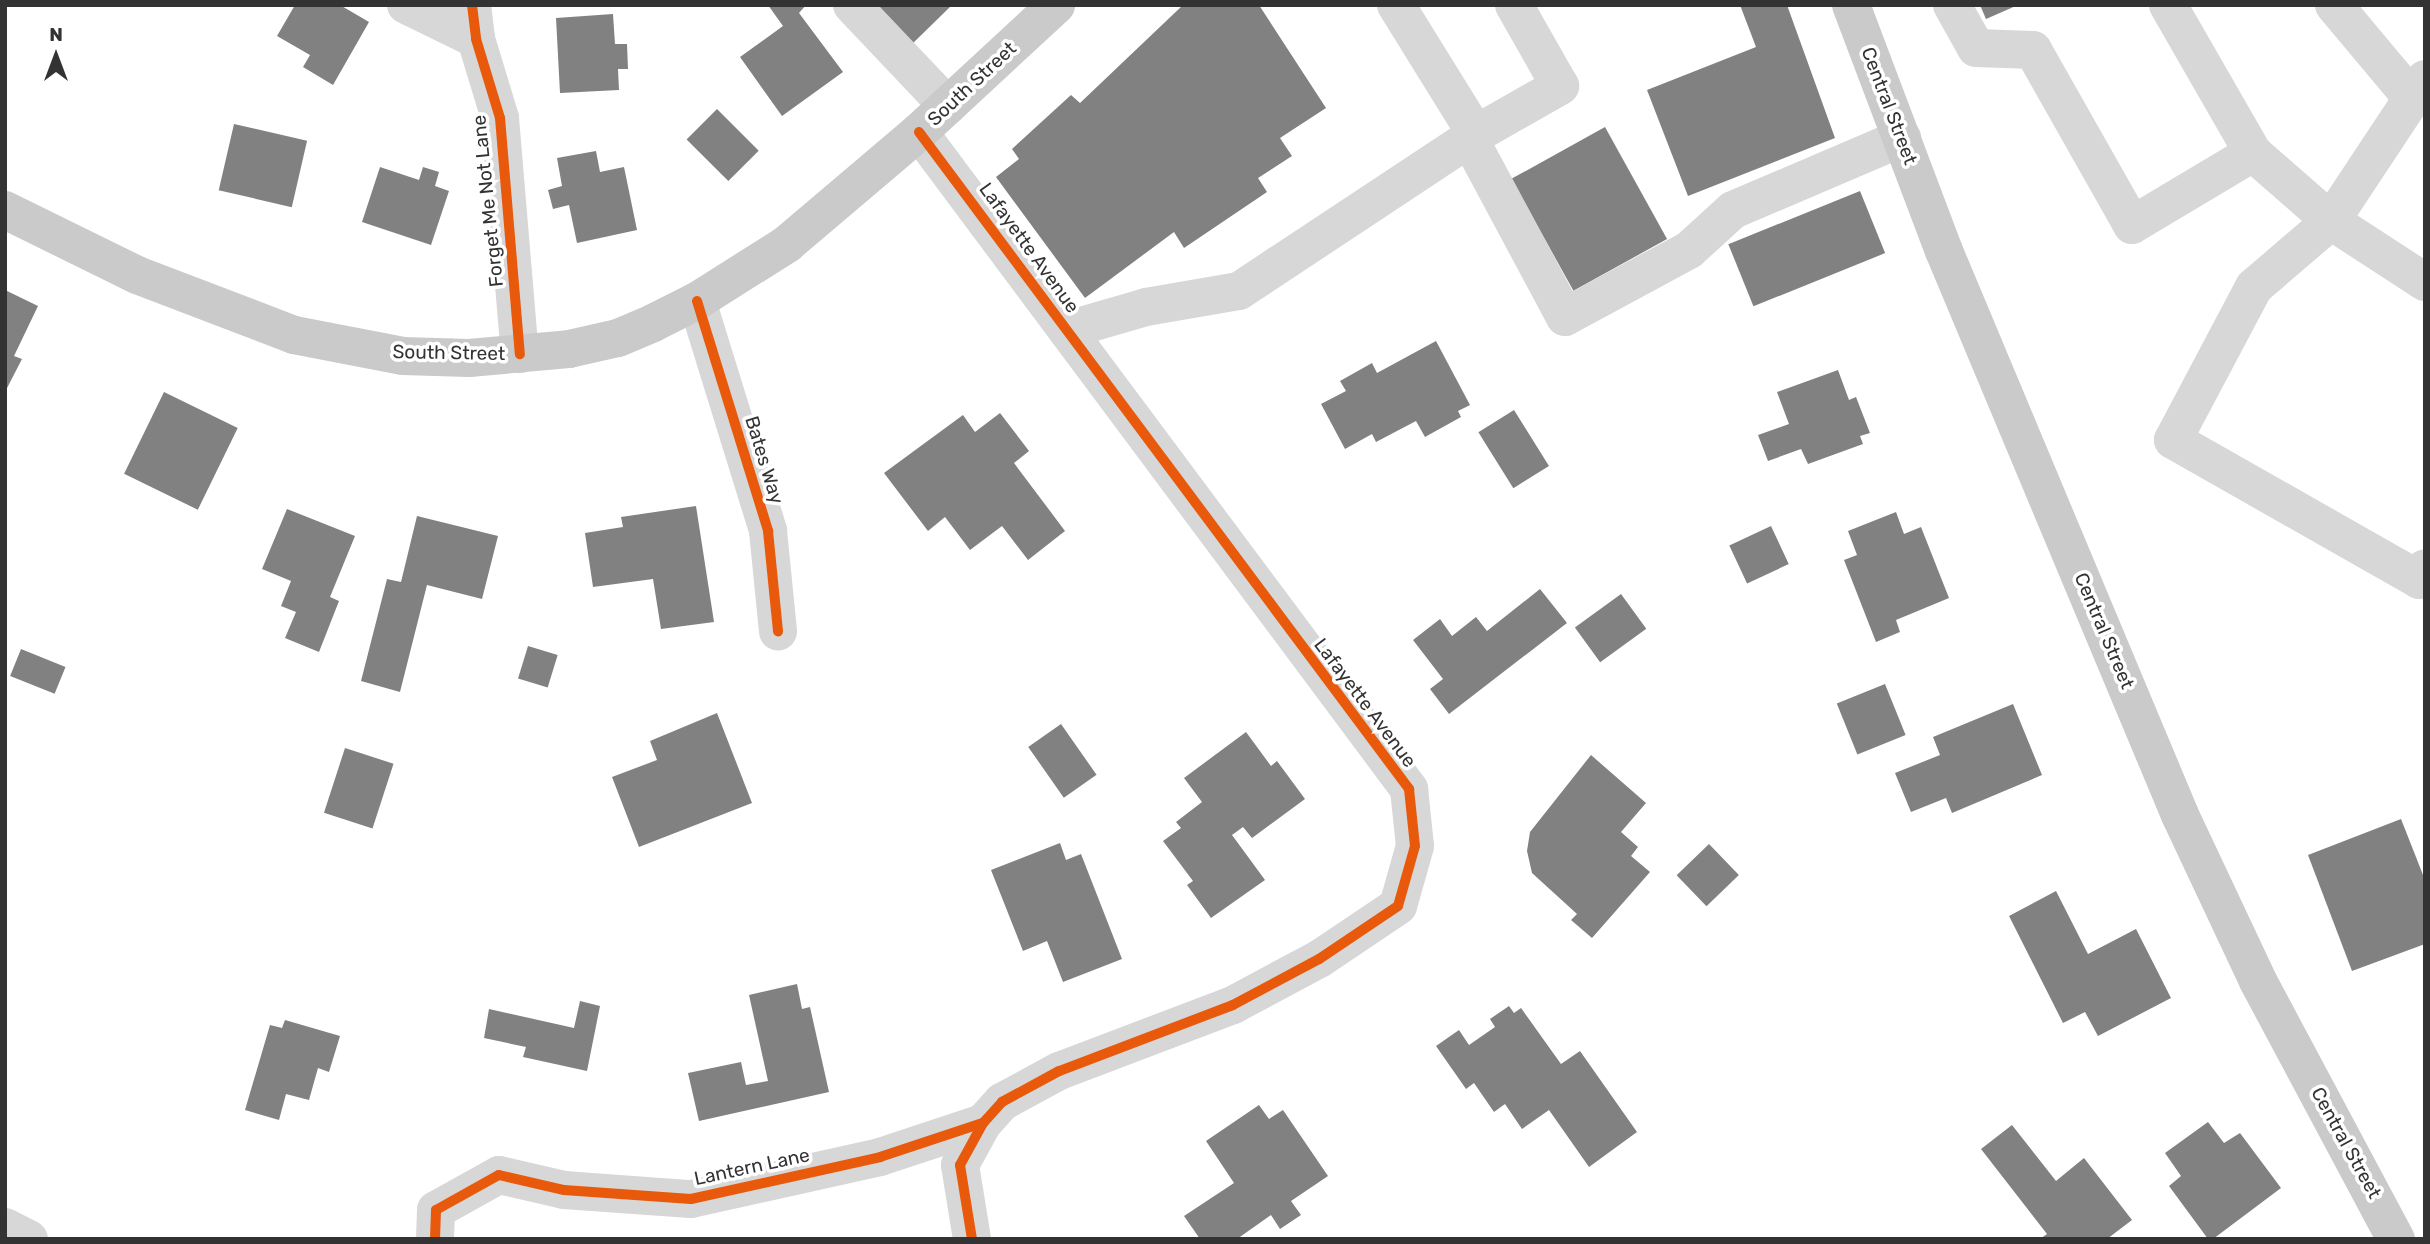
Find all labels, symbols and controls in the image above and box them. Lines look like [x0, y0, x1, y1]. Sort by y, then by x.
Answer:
north arrow [21, 21, 91, 91]
text: N [49, 23, 63, 46]
street label: South Street [923, 37, 1021, 131]
street label: Central Street [1856, 44, 1922, 168]
street label: Forget Me Not Lane [468, 114, 508, 288]
street label: Lafayette Avenue [974, 178, 1084, 318]
street label: South Street [392, 341, 506, 365]
street label: Bates Way [740, 413, 788, 507]
street label: Central Street [2069, 570, 2139, 692]
street label: Lafayette Avenue [1309, 634, 1421, 772]
street label: Central Street [2306, 1083, 2386, 1203]
street label: Lantern Lane [692, 1144, 812, 1190]

